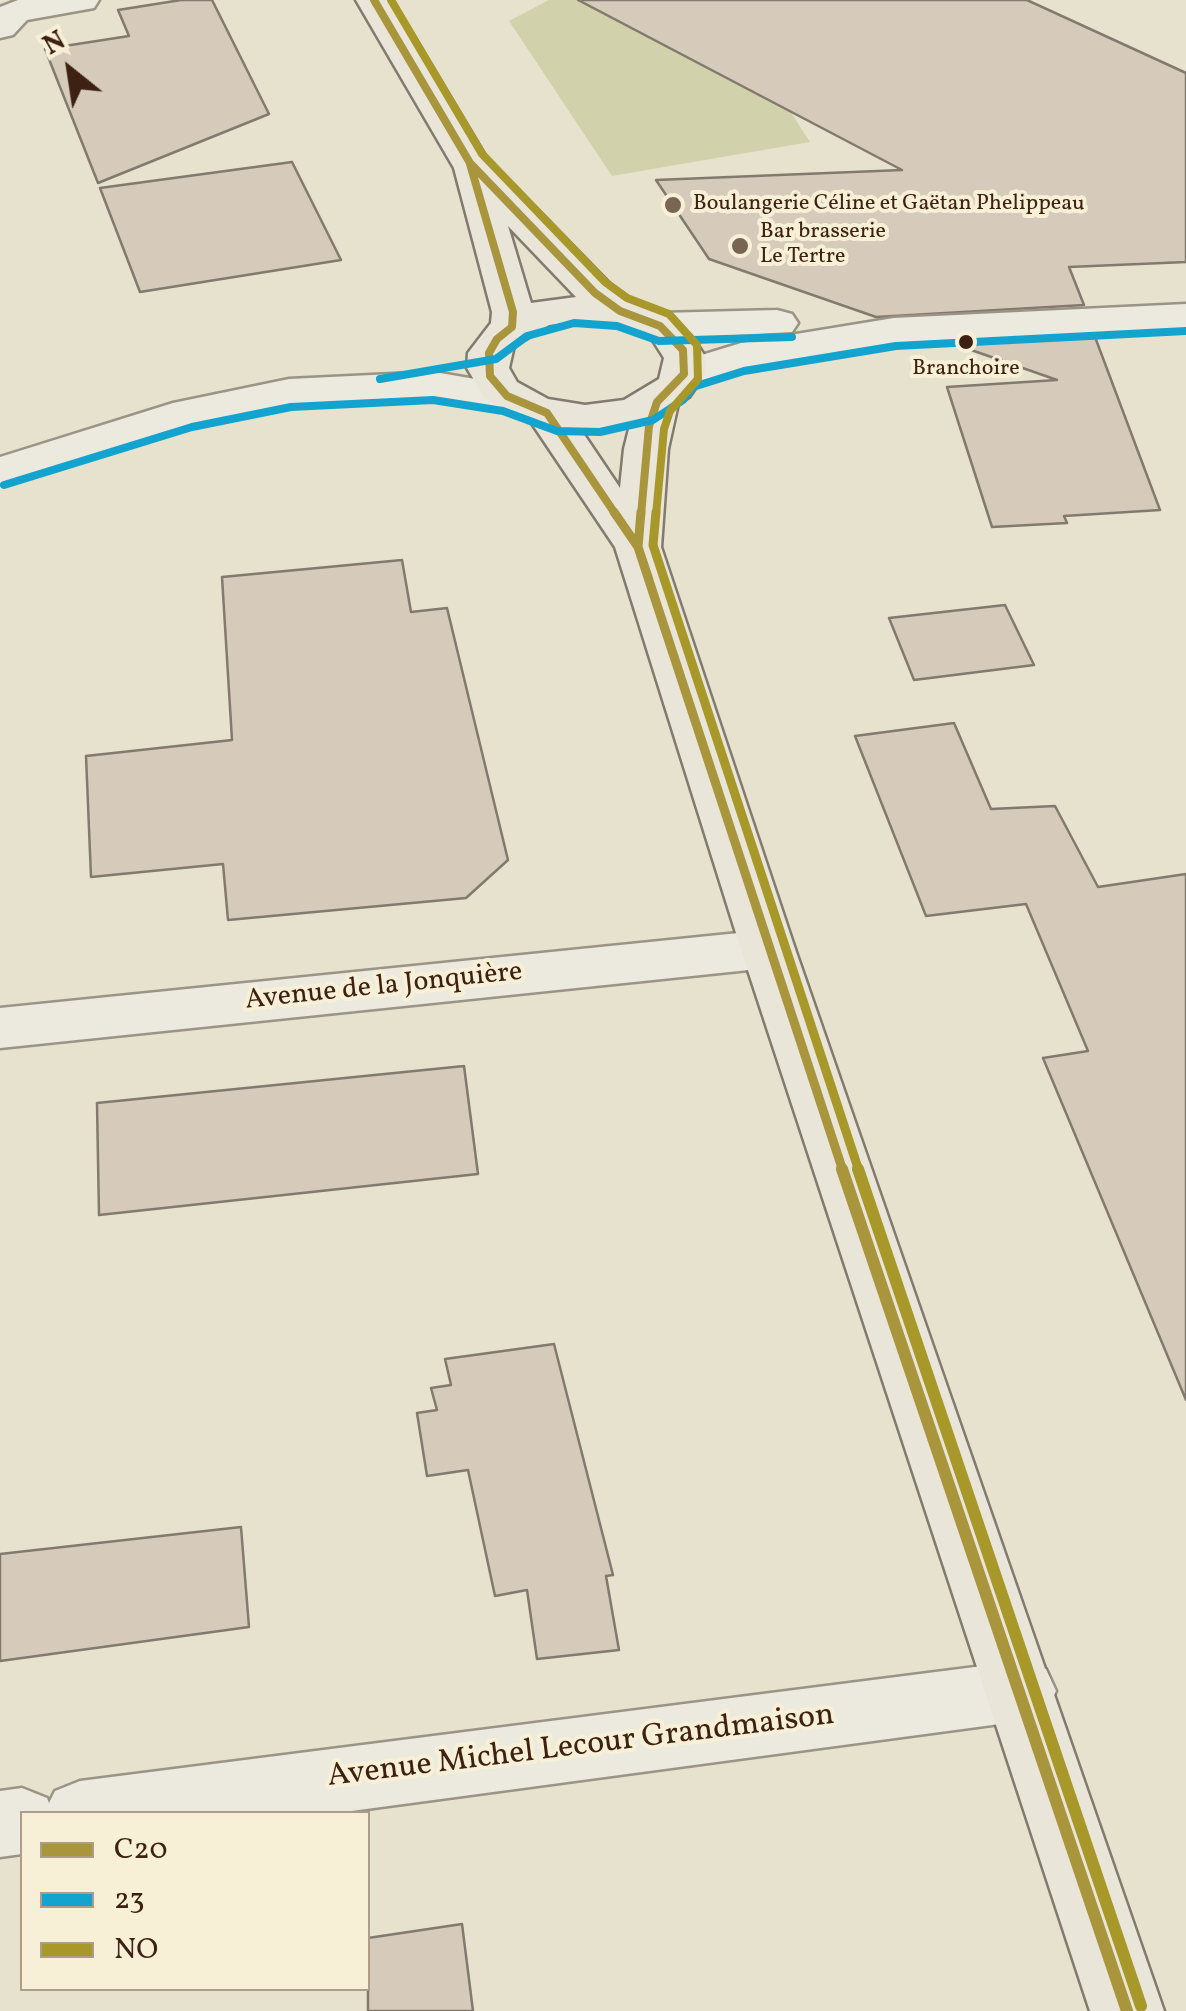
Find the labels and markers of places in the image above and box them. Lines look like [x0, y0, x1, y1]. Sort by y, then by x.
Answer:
place label: Boulangerie Céline et Gaëtan Phelippeau [693, 192, 1085, 218]
marker: Boulangerie Céline et Gaëtan Phelippeau [662, 194, 684, 216]
place label: Bar brasserie Le Tertre [760, 220, 886, 272]
marker: Bar brasserie Le Tertre [729, 235, 751, 257]
marker: Branchoire [956, 332, 976, 352]
place label: Branchoire [912, 357, 1020, 383]

